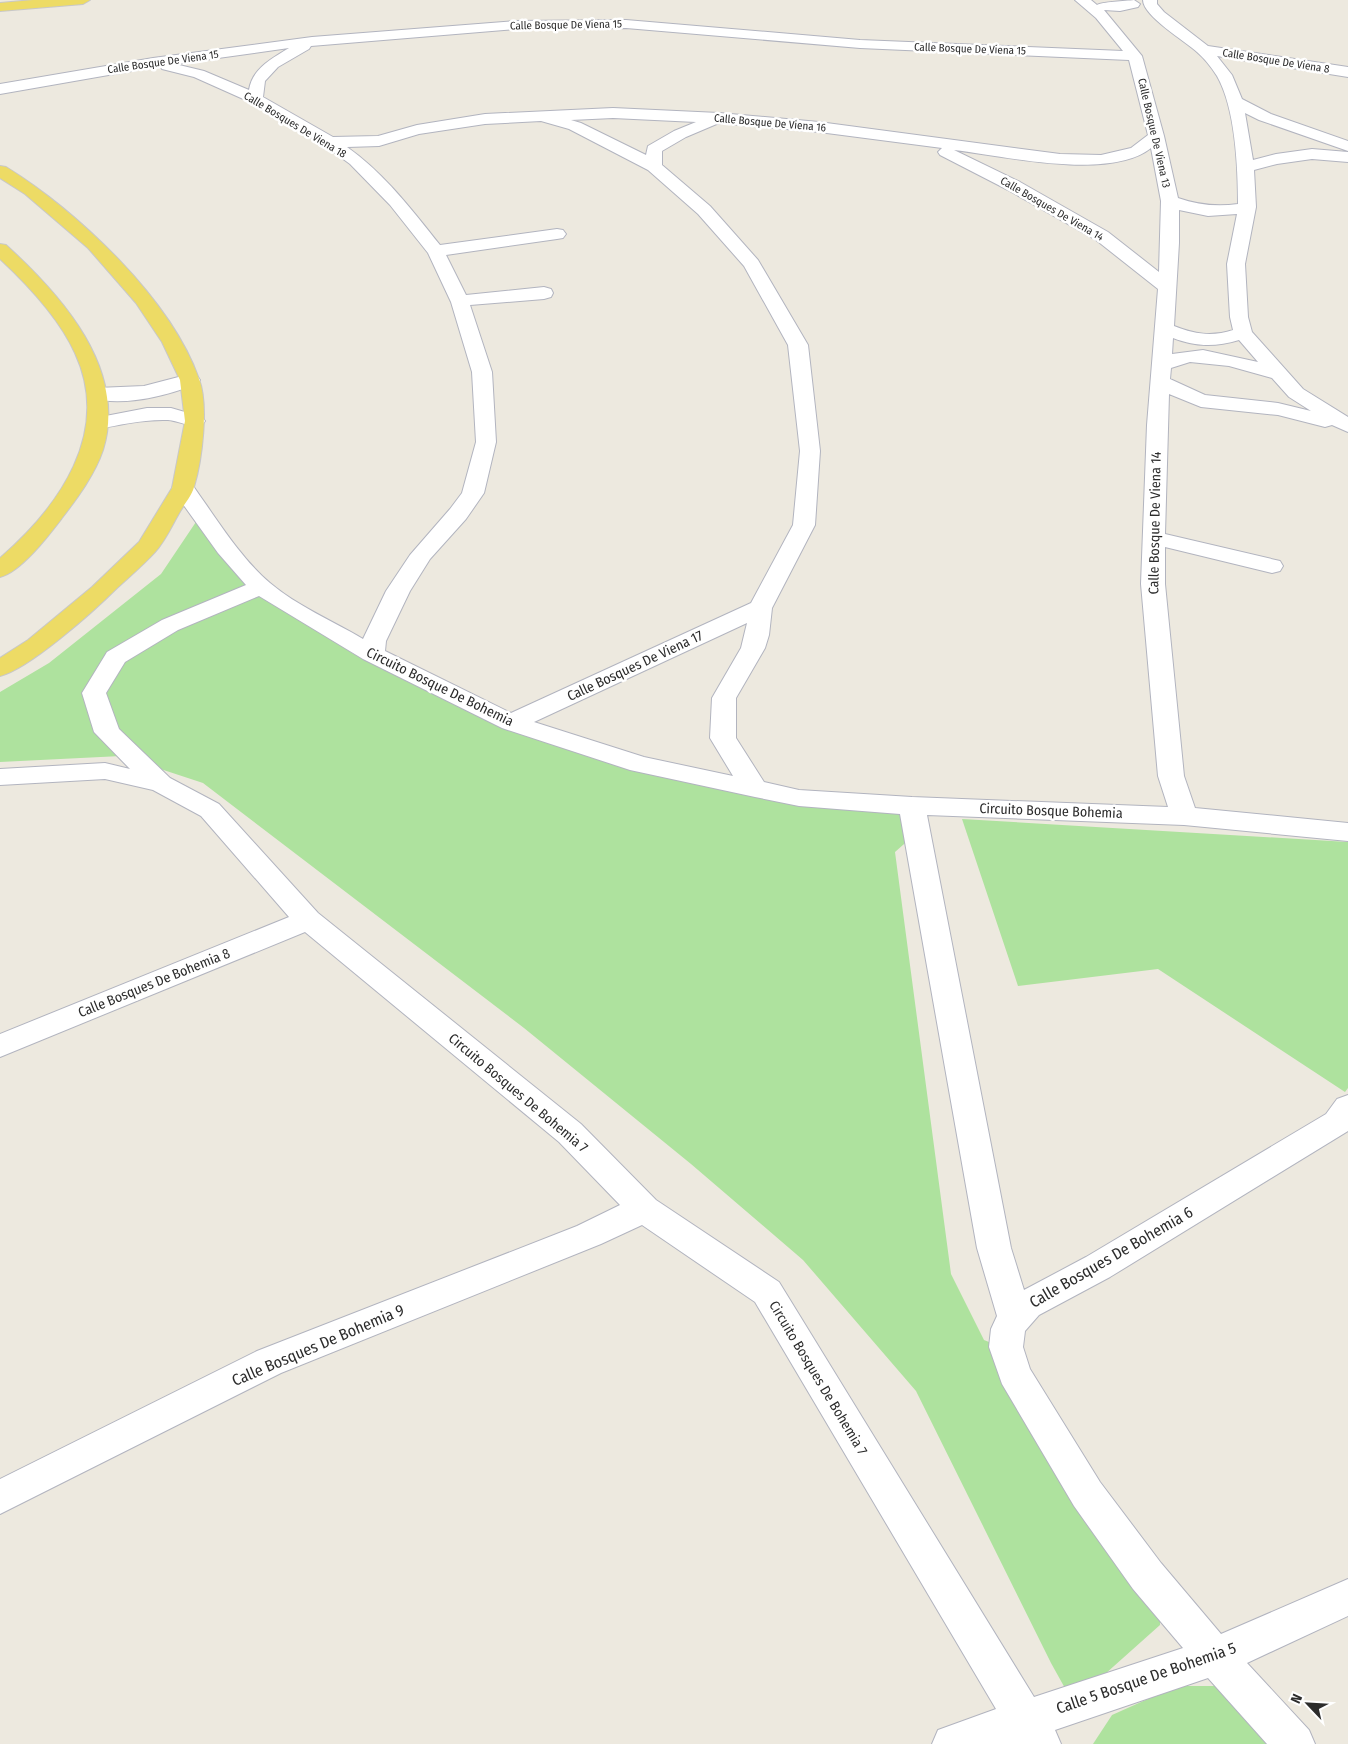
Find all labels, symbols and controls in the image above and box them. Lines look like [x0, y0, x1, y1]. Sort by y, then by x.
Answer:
street label: Calle Bosque De Viena 15 [510, 18, 622, 32]
street label: Calle Bosque De Viena 15 [914, 41, 1026, 57]
street label: Calle Bosque De Viena 8 [1222, 46, 1331, 76]
street label: Calle Bosque De Viena 15 [107, 48, 219, 76]
street label: Calle Bosque De Viena 13 [1135, 77, 1173, 189]
street label: Calle Bosques De Viena 18 [241, 89, 349, 161]
street label: Calle Bosque De Viena 16 [713, 112, 827, 134]
street label: Calle Bosques De Viena 14 [998, 174, 1106, 244]
street label: Calle Bosque De Viena 14 [1145, 451, 1165, 595]
street label: Calle Bosques De Viena 17 [564, 627, 706, 705]
street label: Circuito Bosque De Bohemia [364, 644, 517, 730]
street label: Circuito Bosque Bohemia [979, 800, 1123, 822]
street label: Calle Bosques De Bohemia 8 [76, 945, 232, 1021]
street label: Circuito Bosques De Bohemia 7 [445, 1030, 591, 1157]
street label: Calle Bosques De Bohemia 6 [1026, 1202, 1196, 1312]
street label: Circuito Bosques De Bohemia 7 [765, 1298, 871, 1458]
street label: Calle Bosques De Bohemia 9 [229, 1300, 407, 1390]
street label: Calle 5 Bosque De Bohemia 5 [1053, 1638, 1239, 1718]
north arrow [1283, 1679, 1333, 1729]
text: N [1287, 1691, 1306, 1706]

